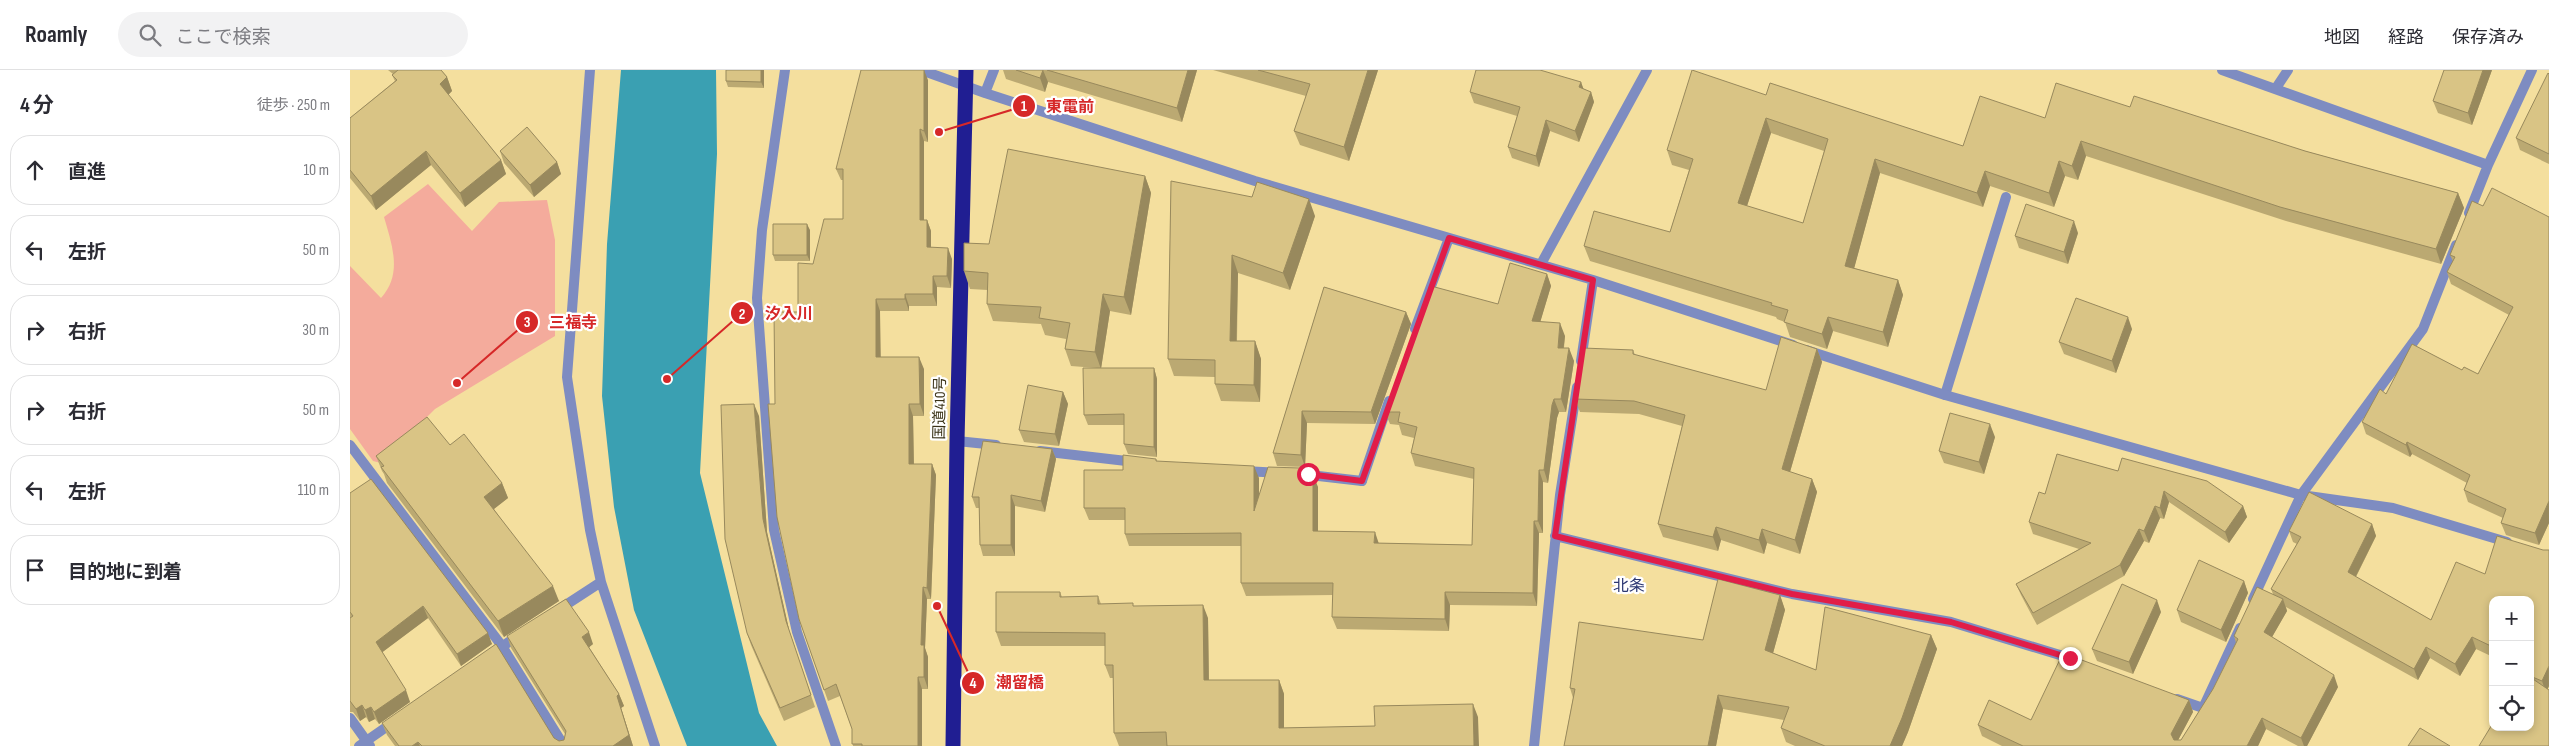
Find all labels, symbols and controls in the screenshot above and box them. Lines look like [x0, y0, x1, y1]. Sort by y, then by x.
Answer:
search box [118, 12, 468, 57]
text: Roamly [25, 20, 88, 49]
icon: search [136, 21, 164, 49]
text: ここで検索 [176, 26, 271, 49]
text: 地図 [2324, 27, 2360, 48]
text: 経路 [2388, 27, 2424, 48]
text: 保存済み [2452, 27, 2524, 48]
callout: 東電前 [1011, 91, 1104, 122]
text: 4 分 [20, 93, 54, 118]
text: 徒歩 · 250 m [257, 96, 330, 115]
text: 1 [1021, 97, 1027, 116]
text: 東電前 [1046, 98, 1094, 117]
icon: ahead [21, 156, 49, 184]
text: 直進 [68, 161, 106, 184]
text: 10 m [303, 161, 329, 180]
icon: left [21, 236, 49, 264]
text: 左折 [68, 241, 106, 264]
text: 50 m [303, 241, 329, 260]
callout: 汐入川 [730, 298, 823, 329]
text: 2 [739, 305, 745, 324]
text: 汐入川 [765, 305, 813, 324]
callout: 三福寺 [514, 307, 607, 338]
text: 3 [524, 313, 531, 332]
text: 三福寺 [549, 314, 597, 333]
icon: right [21, 316, 49, 344]
text: 右折 [68, 321, 106, 344]
text: 30 m [302, 321, 329, 340]
street label: 国道410号 [930, 376, 950, 440]
icon: right [21, 396, 49, 424]
text: 右折 [68, 401, 106, 424]
text: 50 m [303, 401, 329, 420]
route start [1297, 463, 1320, 486]
icon: left [21, 476, 49, 504]
text: 左折 [68, 481, 106, 504]
text: 110 m [298, 481, 329, 500]
icon: arrive [21, 556, 49, 584]
text: 目的地に到着 [68, 561, 182, 584]
district label: 北条 [1613, 577, 1645, 596]
map controls [2489, 596, 2534, 731]
button: + [2489, 596, 2534, 641]
button: − [2489, 641, 2534, 686]
route end [2059, 647, 2082, 670]
callout: 潮留橋 [961, 667, 1054, 698]
text: 4 [970, 674, 977, 693]
text: 潮留橋 [996, 674, 1044, 693]
button: locate [2489, 686, 2534, 731]

